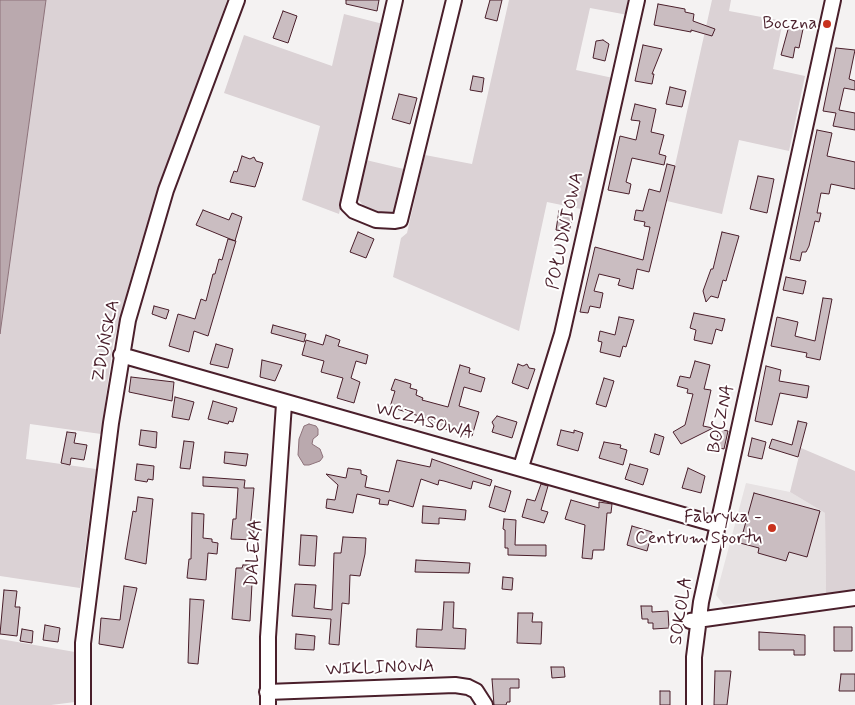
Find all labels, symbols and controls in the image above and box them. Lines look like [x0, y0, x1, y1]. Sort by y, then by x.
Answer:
place label: Boczna [763, 13, 817, 35]
marker: Boczna [821, 18, 833, 30]
street label: POŁUDNIOWA [543, 170, 589, 292]
street label: ZDUŃSKA [88, 298, 126, 384]
street label: BOCZNA [704, 383, 740, 455]
street label: WCZASOWA [373, 399, 475, 445]
place label: Fabryka - Centrum Sportu [635, 507, 762, 550]
street label: DALEKA [242, 518, 268, 588]
marker: Fabryka - Centrum Sportu [766, 522, 778, 534]
street label: SOKOLA [666, 575, 698, 647]
street label: WIKLINOWA [325, 656, 435, 682]

